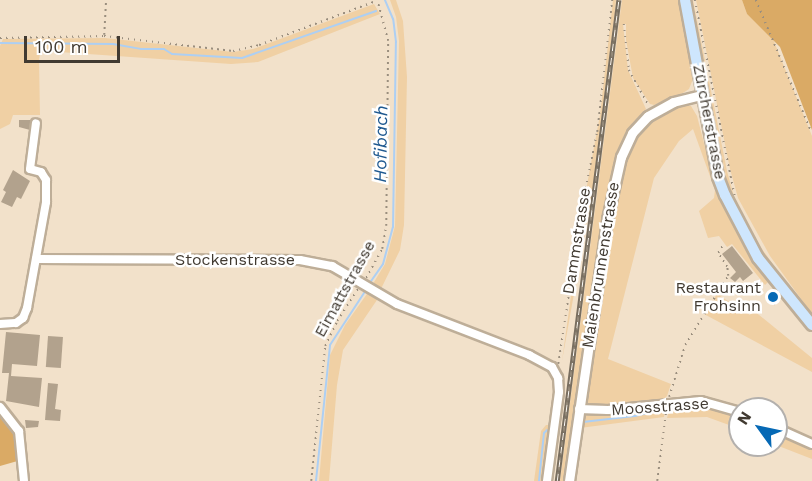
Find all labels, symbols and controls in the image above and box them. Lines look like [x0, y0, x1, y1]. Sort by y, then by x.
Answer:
scale bar [27, 24, 123, 62]
text: 100 m [35, 36, 88, 57]
street label: Zürcherstrasse [688, 63, 730, 181]
water label: Hofibach [370, 105, 392, 183]
street label: Maienbrunnenstrasse [578, 181, 624, 349]
street label: Dammstrasse [559, 186, 595, 296]
street label: Eimattstrasse [311, 237, 379, 341]
street label: Stockenstrasse [175, 250, 295, 270]
place label: Restaurant Frohsinn [675, 278, 761, 316]
marker: Restaurant Frohsinn [766, 290, 780, 304]
street label: Moosstrasse [611, 394, 709, 420]
north arrow [728, 397, 788, 457]
text: N [733, 408, 755, 428]

